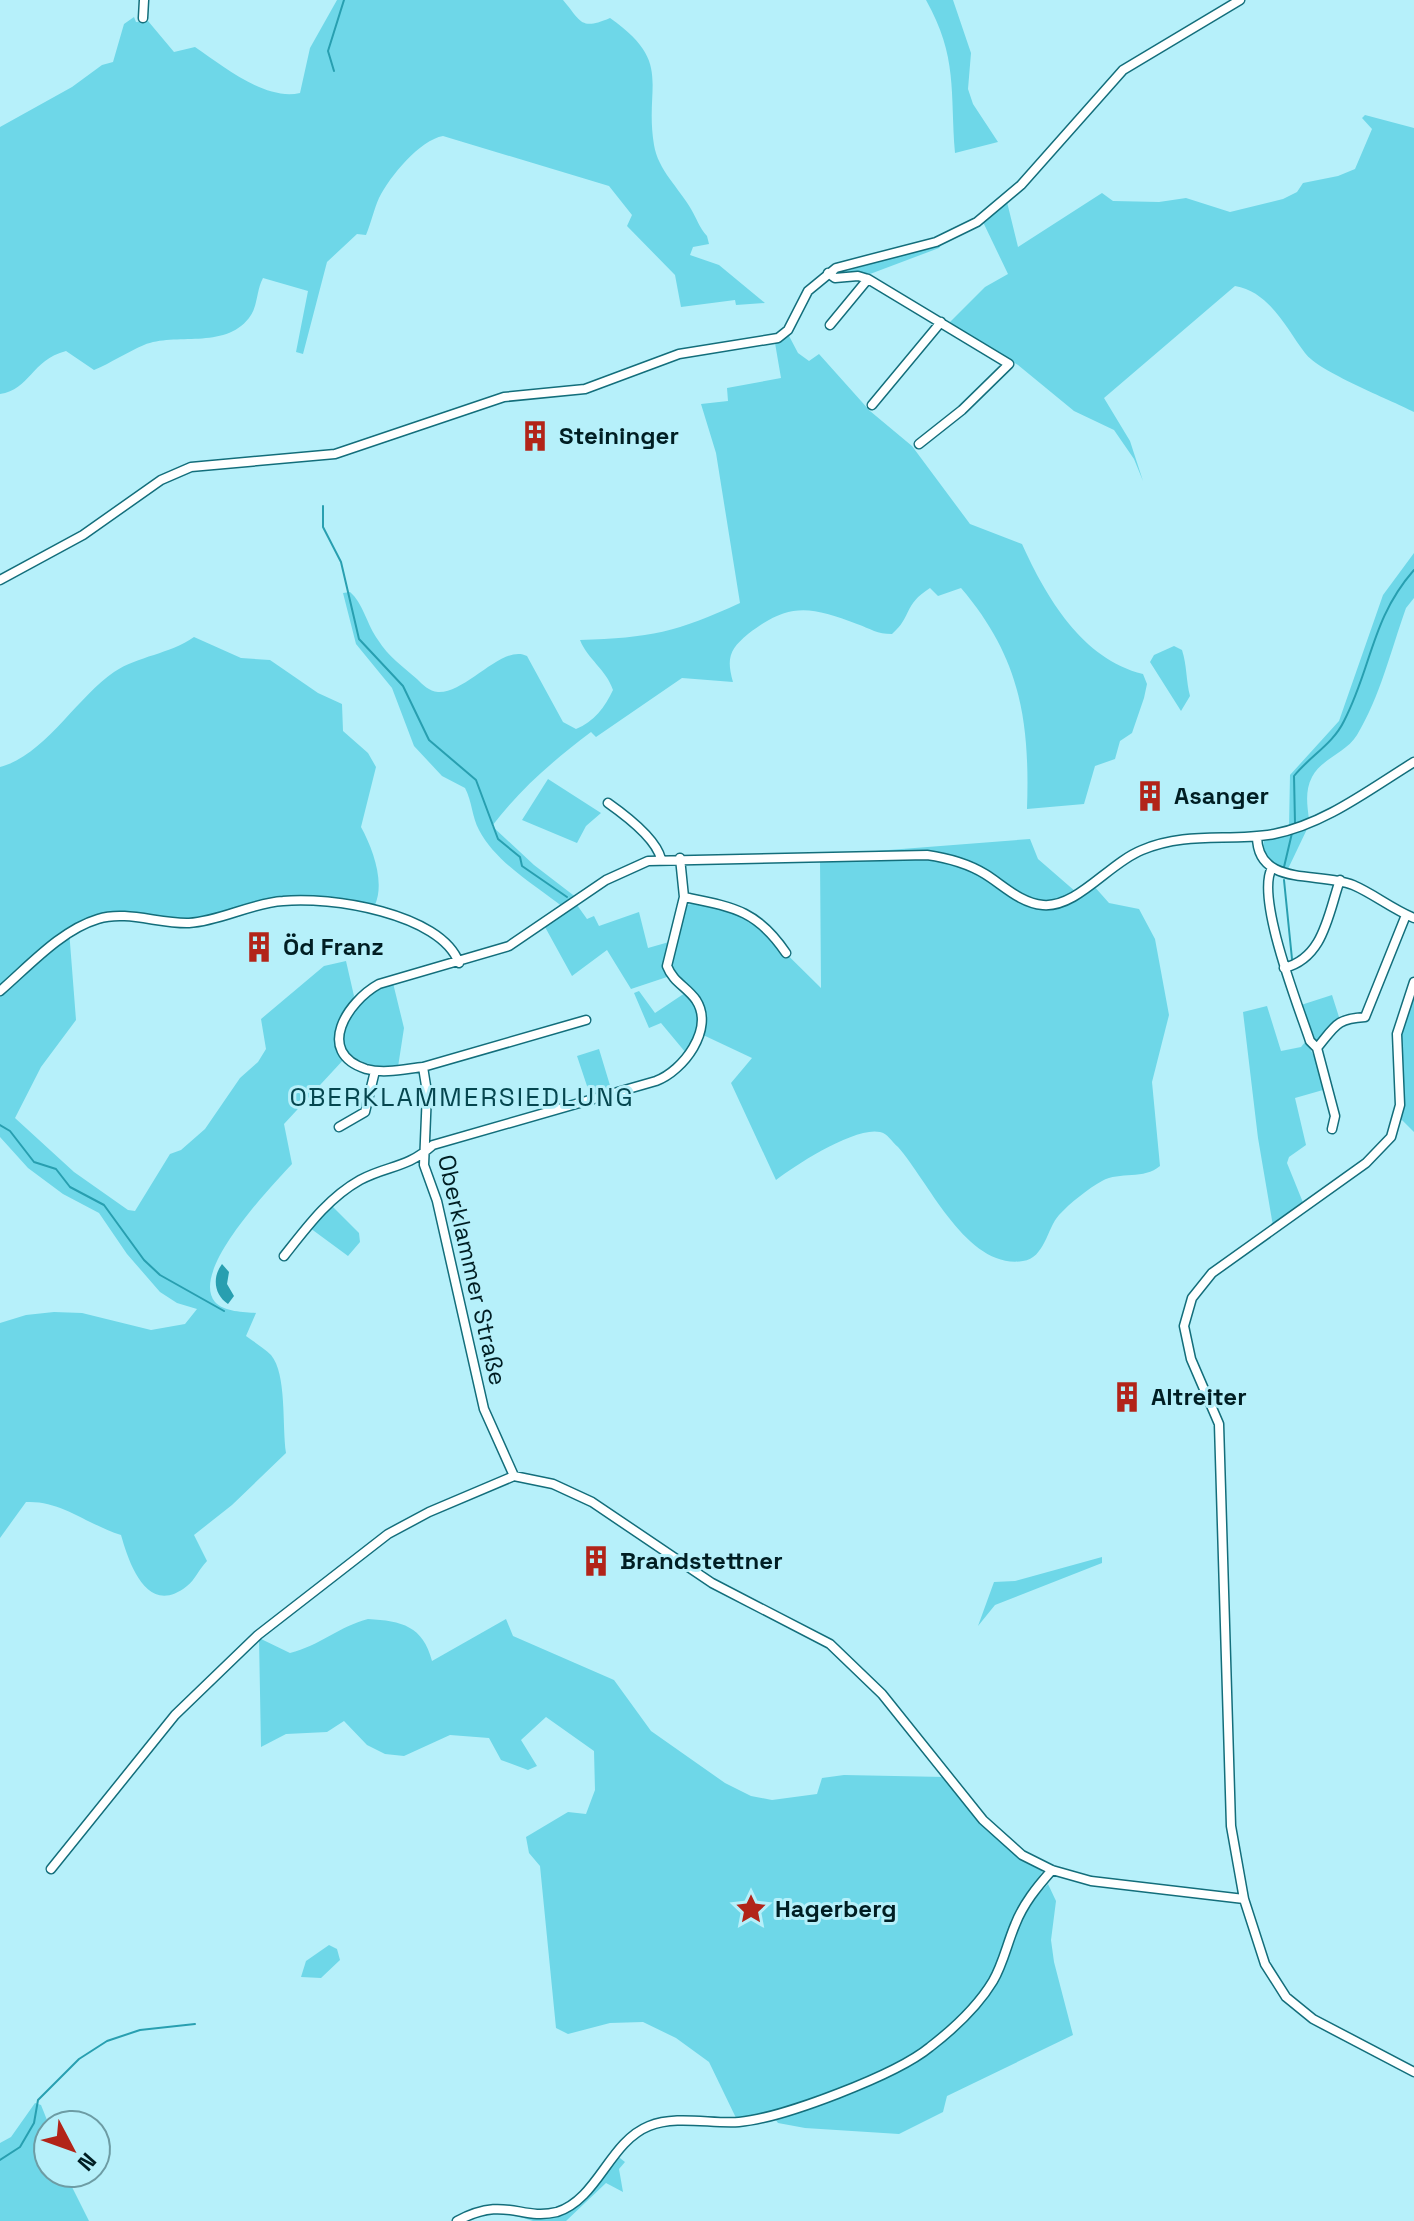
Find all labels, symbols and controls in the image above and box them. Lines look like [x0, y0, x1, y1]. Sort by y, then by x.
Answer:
building icon: Steininger [518, 419, 552, 453]
place label: Steininger [559, 420, 679, 451]
building icon: Asanger [1133, 779, 1167, 813]
place label: Asanger [1174, 780, 1269, 811]
building icon: Öd Franz [242, 930, 276, 964]
place label: Öd Franz [283, 931, 384, 962]
district label: OBERKLAMMERSIEDLUNG [289, 1080, 635, 1114]
street label: Oberklammer Straße [431, 1152, 514, 1388]
building icon: Altreiter [1110, 1380, 1144, 1414]
place label: Altreiter [1151, 1381, 1247, 1412]
building icon: Brandstettner [579, 1544, 613, 1578]
place label: Brandstettner [620, 1545, 783, 1576]
place icon: Hagerberg [734, 1892, 768, 1926]
place label: Hagerberg [775, 1893, 897, 1924]
north arrow [32, 2109, 112, 2189]
text: N [72, 2147, 102, 2177]

